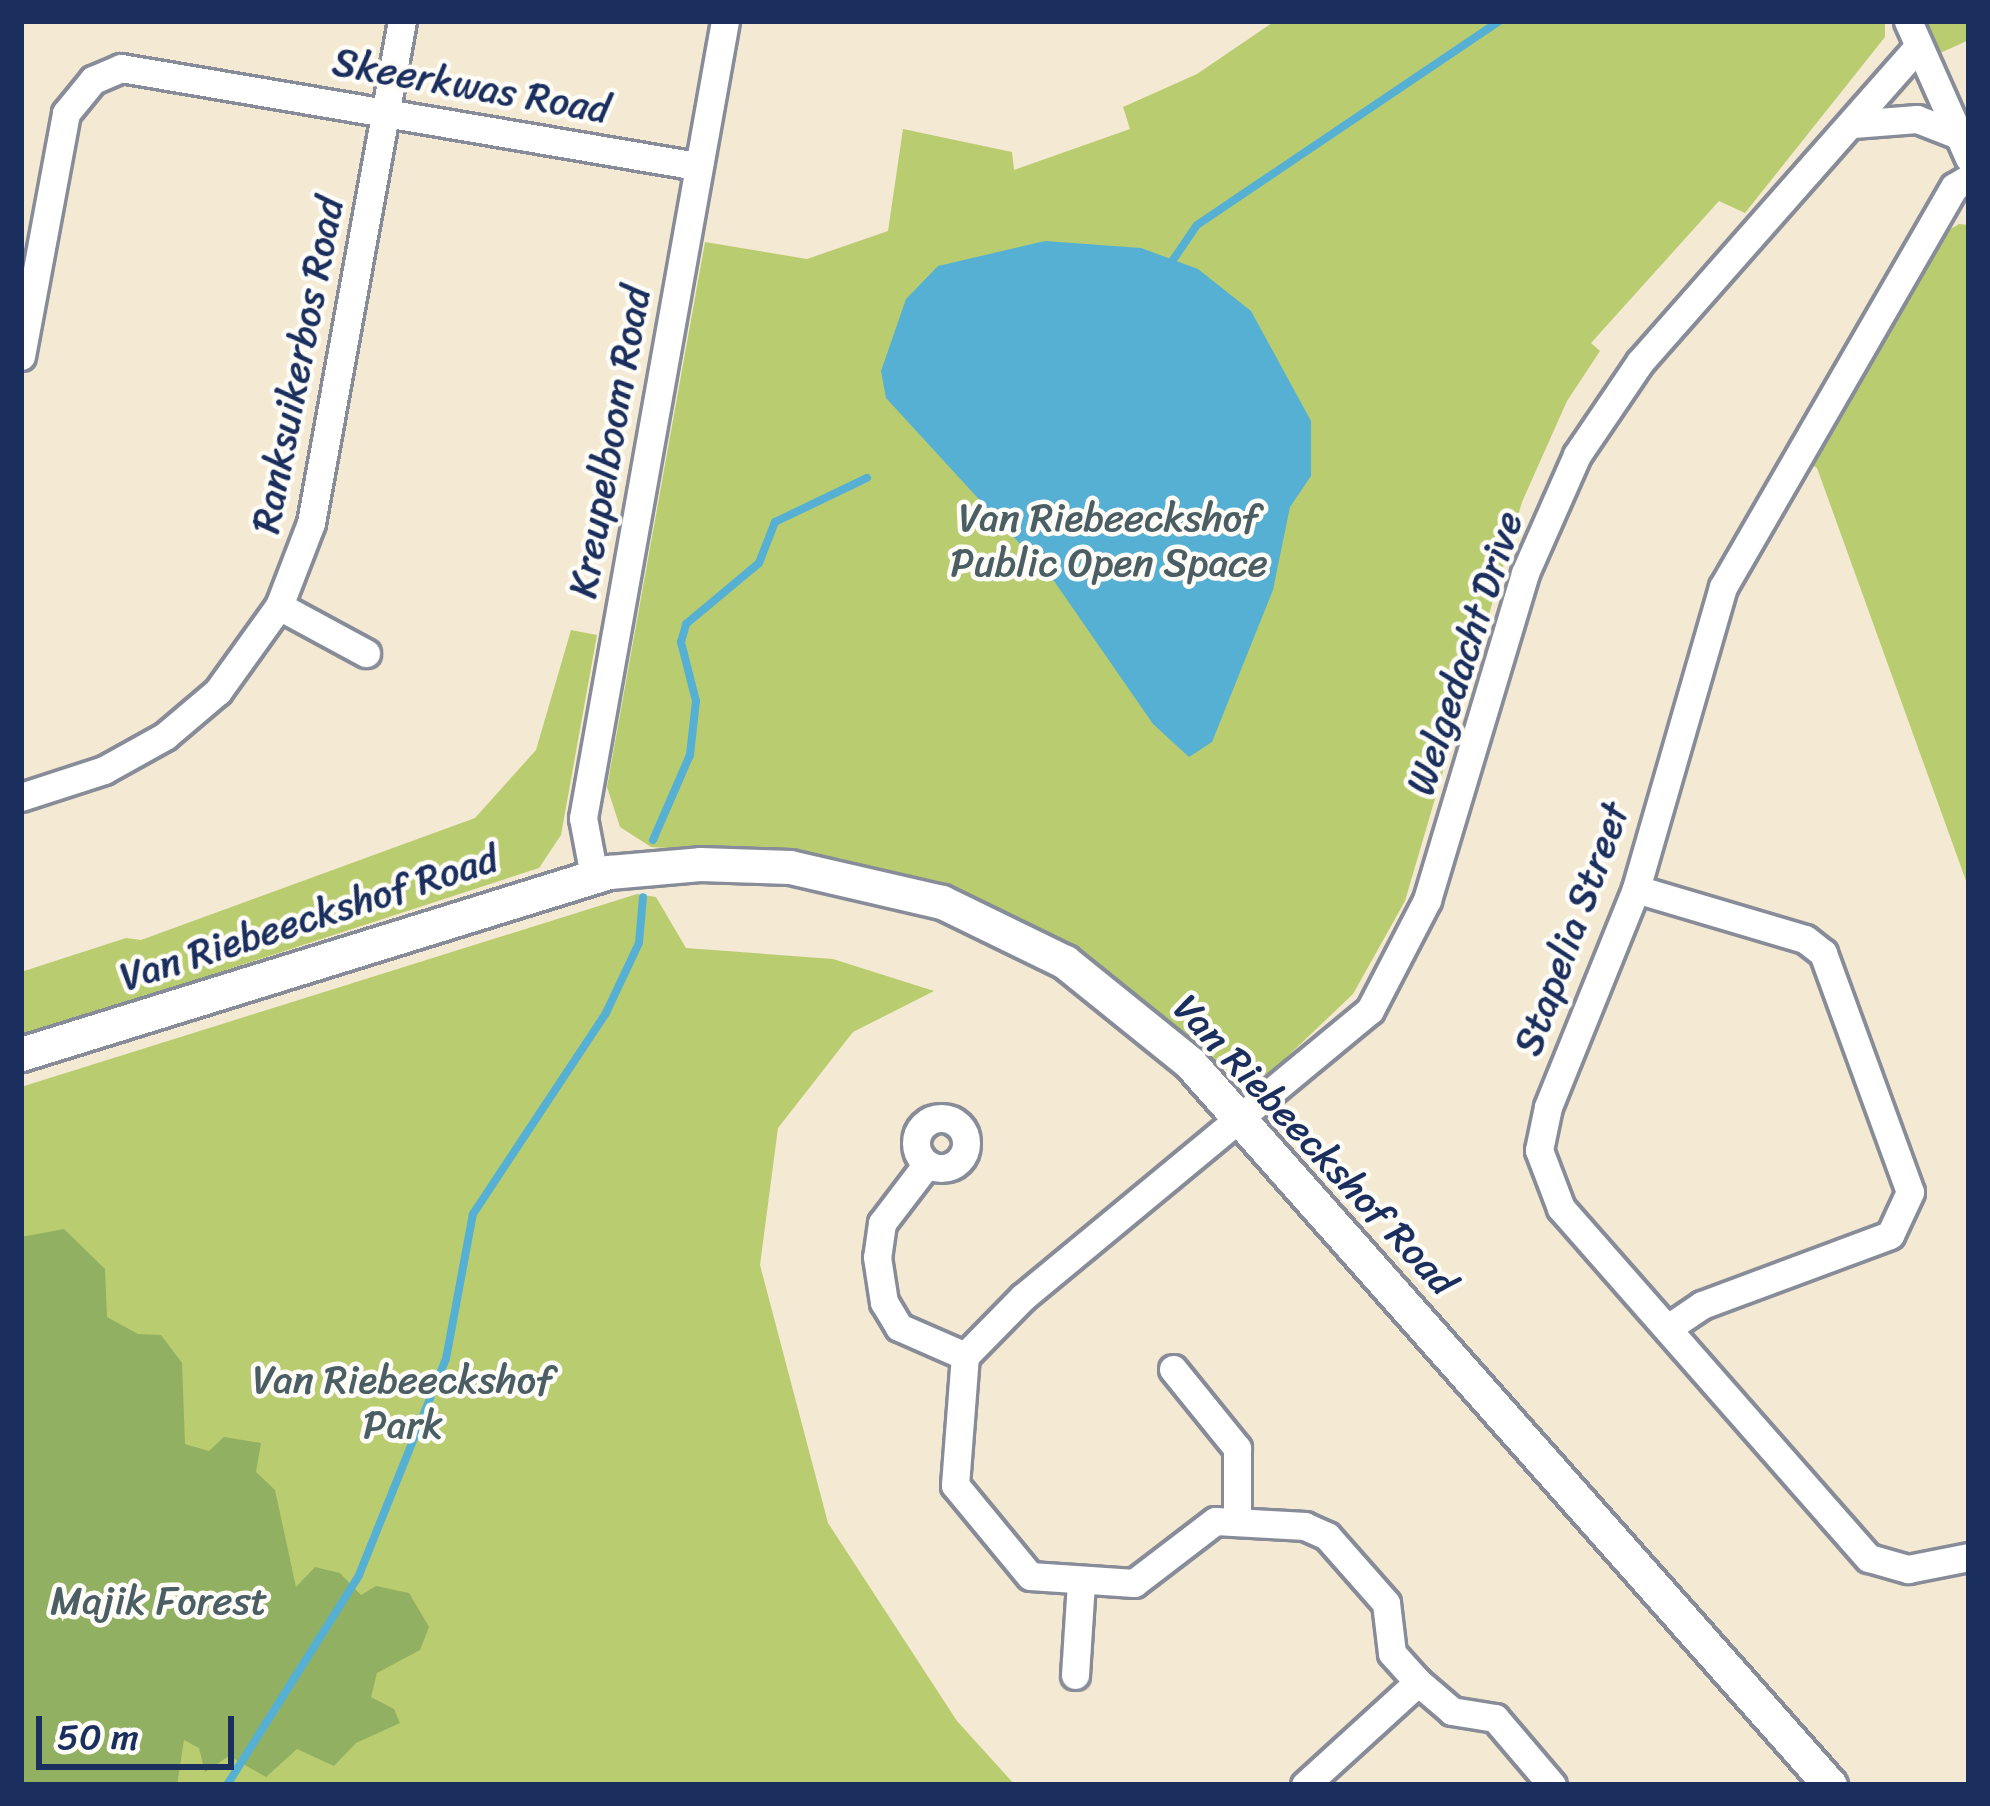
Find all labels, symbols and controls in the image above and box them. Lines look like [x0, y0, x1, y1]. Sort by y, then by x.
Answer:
street label: Skeerkwas Road [329, 39, 613, 133]
street label: Ranksuikerbos Road [242, 193, 354, 537]
street label: Kreupelboom Road [560, 282, 660, 602]
park label: Van Riebeeckshof Public Open Space [950, 496, 1268, 587]
street label: Welgedacht Drive [1397, 505, 1533, 801]
street label: Stapelia Street [1504, 796, 1640, 1062]
street label: Van Riebeeckshof Road [114, 835, 504, 1001]
street label: Van Riebeeckshof Road [1163, 985, 1467, 1305]
park label: Van Riebeeckshof Park [252, 1358, 554, 1449]
park label: Majik Forest [51, 1578, 267, 1624]
scale bar [42, 1692, 240, 1766]
text: 50 m [57, 1705, 139, 1769]

